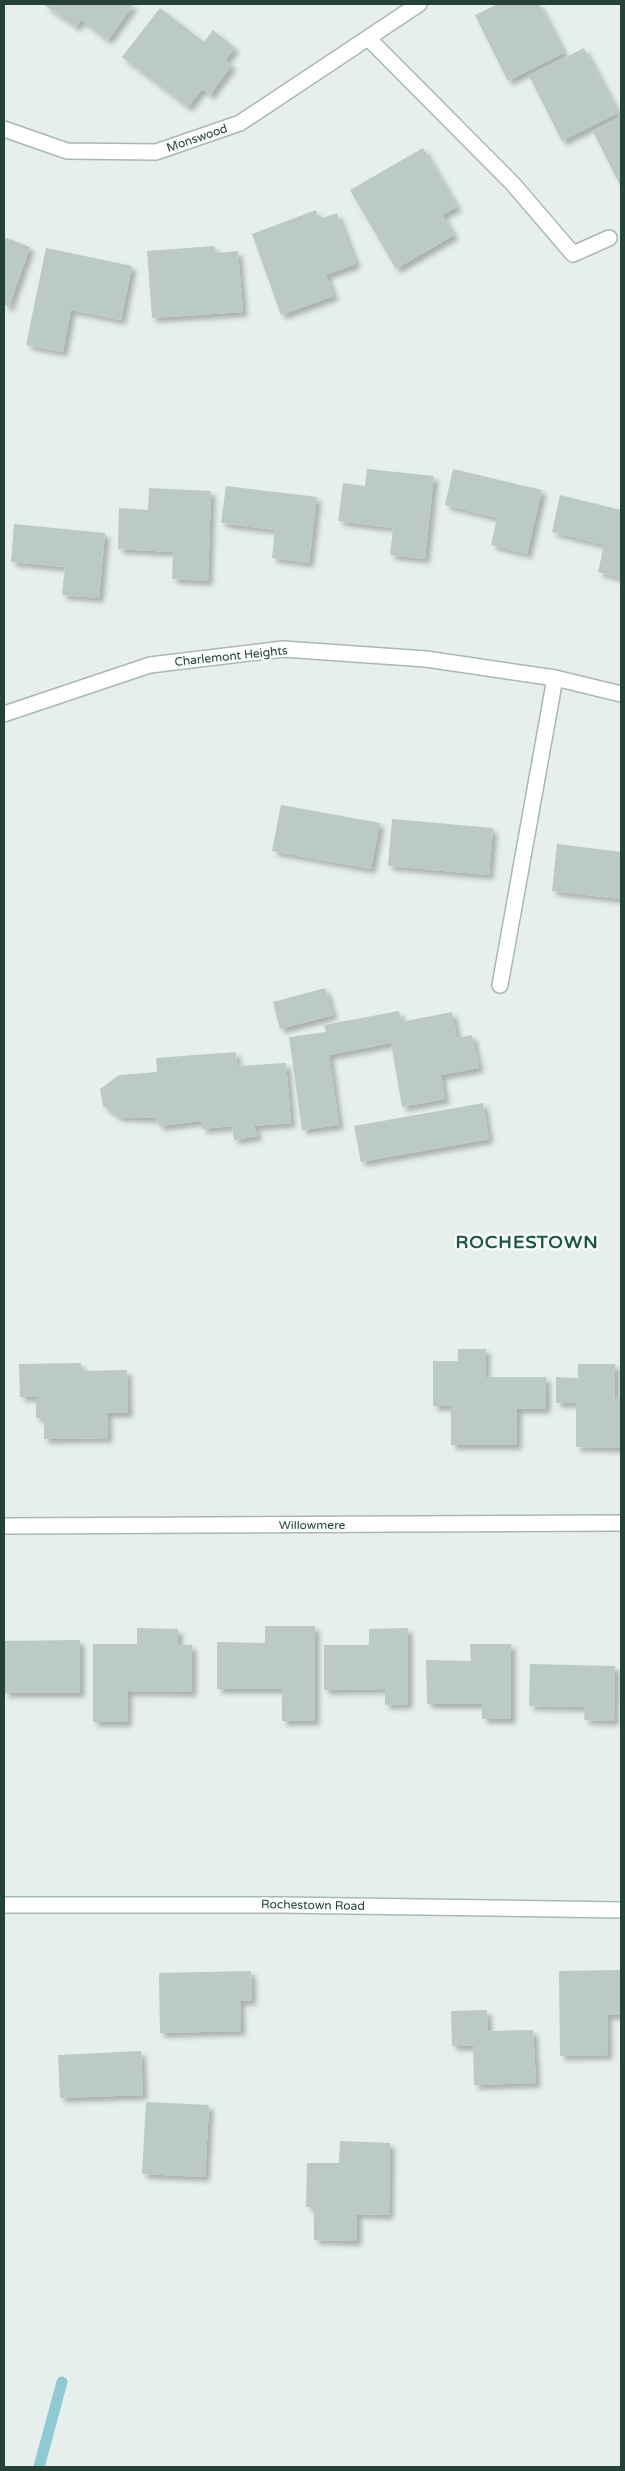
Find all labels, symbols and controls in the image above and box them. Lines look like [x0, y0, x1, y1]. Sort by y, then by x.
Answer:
street label: Monswood [165, 121, 229, 155]
street label: Charlemont Heights [174, 643, 289, 669]
district label: ROCHESTOWN [455, 1231, 599, 1253]
street label: Willowmere [279, 1518, 346, 1532]
street label: Rochestown Road [261, 1897, 365, 1913]

